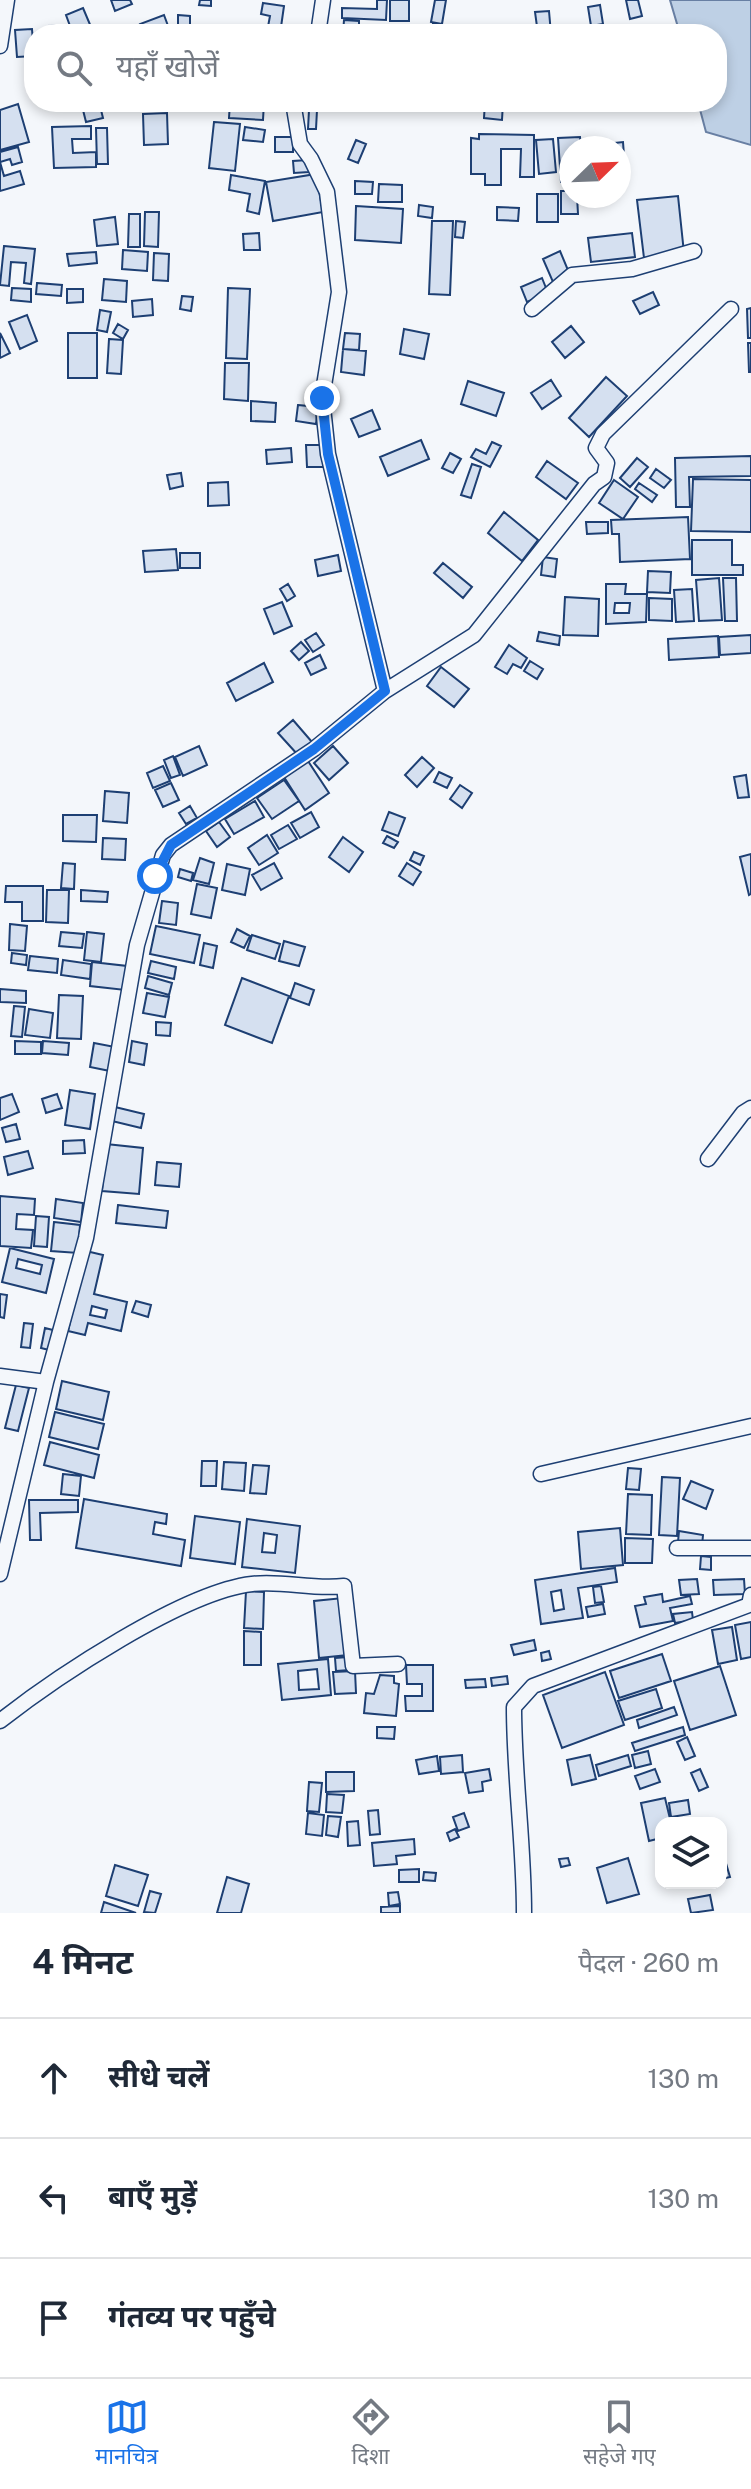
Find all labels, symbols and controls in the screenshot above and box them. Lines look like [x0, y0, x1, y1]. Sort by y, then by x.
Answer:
search box [24, 24, 727, 112]
icon: search [52, 46, 96, 90]
text: यहाँ खोजें [116, 48, 219, 84]
north arrow [559, 136, 631, 208]
route end [304, 380, 340, 416]
route start [137, 858, 173, 894]
map controls [655, 1817, 727, 1889]
button: layers [655, 1817, 727, 1889]
text: 4 मिनट [32, 1942, 133, 1982]
text: पैदल · 260 m [578, 1947, 719, 1978]
icon: ahead [32, 2056, 76, 2100]
text: सीधे चलें [108, 2058, 209, 2094]
text: 130 m [647, 2063, 719, 2094]
icon: left [32, 2176, 76, 2220]
text: बाएँ मुड़ें [108, 2178, 197, 2214]
text: 130 m [647, 2183, 719, 2214]
icon: arrive [32, 2296, 76, 2340]
text: गंतव्य पर पहुँचे [108, 2298, 276, 2334]
tab: मानचित्र [95, 2395, 158, 2473]
tab: दिशा [349, 2395, 393, 2473]
tab: सहेजे गए [583, 2395, 656, 2473]

